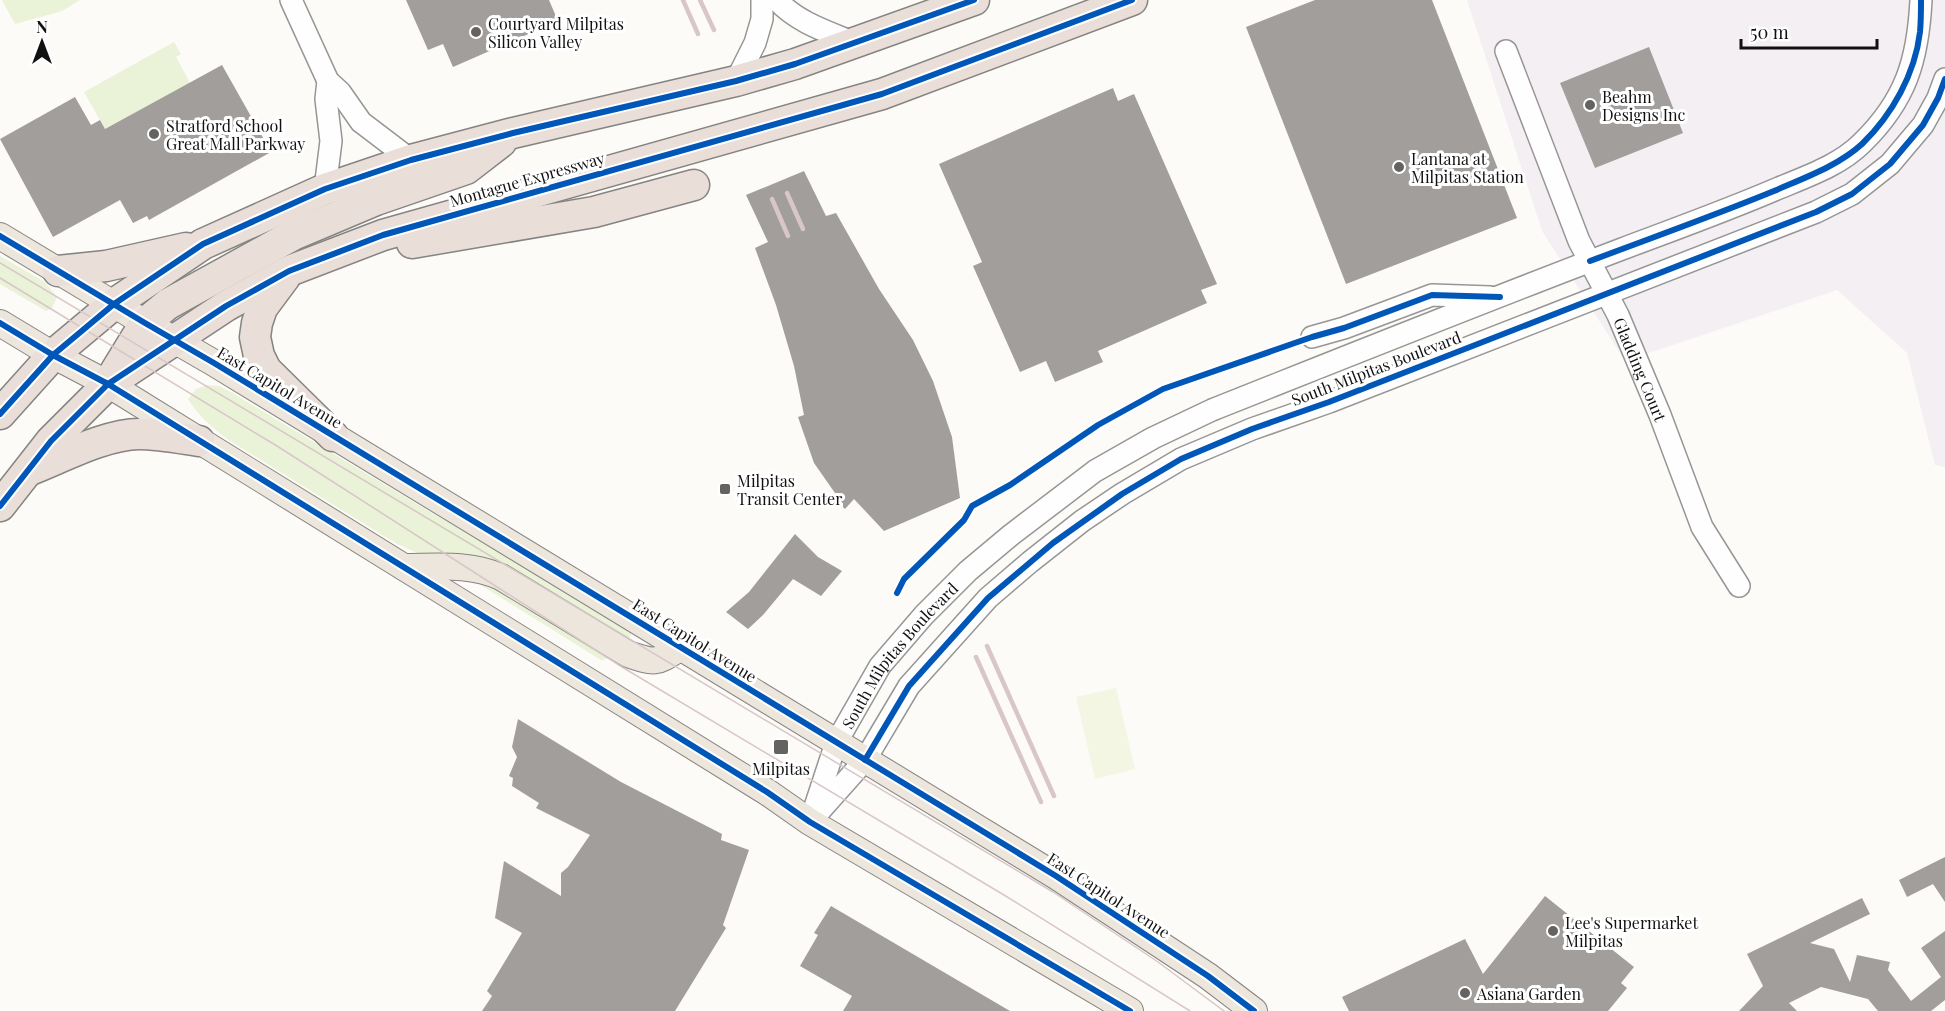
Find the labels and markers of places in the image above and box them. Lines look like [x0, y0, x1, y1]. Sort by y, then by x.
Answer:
place label: Courtyard Milpitas Silicon Valley [488, 13, 624, 52]
marker: Courtyard Milpitas Silicon Valley [469, 25, 483, 39]
place label: Beahm Designs Inc [1602, 86, 1686, 125]
marker: Beahm Designs Inc [1583, 98, 1597, 112]
place label: Stratford School Great Mall Parkway [166, 115, 305, 154]
marker: Stratford School Great Mall Parkway [147, 127, 161, 141]
place label: Lantana at Milpitas Station [1411, 148, 1524, 187]
marker: Lantana at Milpitas Station [1392, 160, 1406, 174]
place label: Milpitas Transit Center [737, 470, 842, 509]
marker: Milpitas Transit Center [718, 482, 732, 496]
marker: Milpitas [772, 738, 790, 756]
place label: Milpitas [752, 758, 810, 779]
place label: Lee's Supermarket Milpitas [1565, 912, 1698, 951]
marker: Lee's Supermarket Milpitas [1546, 924, 1560, 938]
place label: Asiana Garden [1476, 983, 1582, 1004]
marker: Asiana Garden [1458, 986, 1472, 1000]

